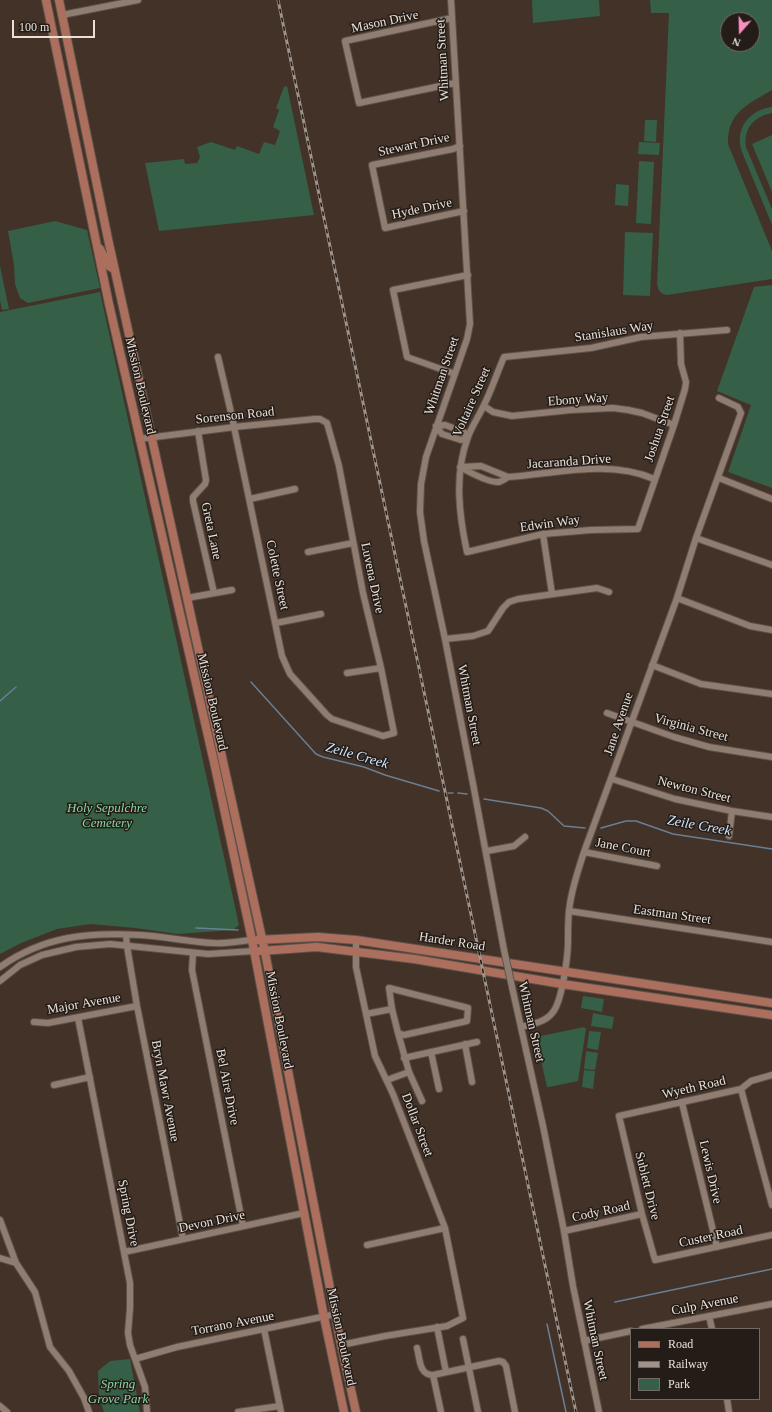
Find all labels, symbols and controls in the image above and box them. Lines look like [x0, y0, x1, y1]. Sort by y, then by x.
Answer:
street label: Mason Drive [350, 7, 420, 37]
scale bar [14, 12, 97, 38]
north arrow [720, 12, 760, 52]
street label: Whitman Street [433, 19, 453, 101]
text: 100 m [19, 20, 49, 34]
text: N [730, 35, 742, 49]
street label: Stewart Drive [377, 130, 451, 160]
street label: Hyde Drive [391, 195, 453, 223]
street label: Stanislaus Way [574, 318, 654, 346]
street label: Whitman Street [421, 335, 463, 417]
street label: Mission Boulevard [121, 336, 159, 436]
street label: Voltaire Street [450, 365, 494, 439]
street label: Ebony Way [547, 390, 609, 410]
street label: Joshua Street [641, 394, 679, 464]
street label: Sorenson Road [195, 404, 275, 428]
street label: Jacaranda Drive [527, 451, 611, 473]
street label: Greta Lane [197, 501, 225, 561]
street label: Edwin Way [519, 512, 581, 536]
street label: Colette Street [262, 539, 292, 611]
street label: Luvena Drive [357, 541, 387, 615]
street label: Mission Boulevard [193, 652, 231, 752]
street label: Whitman Street [454, 663, 484, 747]
street label: Jane Avenue [601, 690, 637, 758]
street label: Virginia Street [652, 711, 730, 745]
water label: Zeile Creek [324, 739, 390, 773]
street label: Newton Street [656, 773, 732, 807]
park label: Holy Sepulchre Cemetery [67, 801, 147, 832]
water label: Zeile Creek [666, 812, 732, 840]
street label: Jane Court [594, 835, 652, 861]
street label: Eastman Street [632, 902, 712, 928]
street label: Harder Road [418, 929, 486, 955]
street label: Mission Boulevard [262, 970, 296, 1070]
street label: Whitman Street [514, 980, 548, 1064]
street label: Major Avenue [46, 990, 122, 1018]
street label: Bryn Mawr Avenue [148, 1039, 182, 1143]
street label: Bel Aire Drive [212, 1048, 242, 1126]
street label: Wyeth Road [661, 1073, 727, 1103]
street label: Dollar Street [398, 1091, 436, 1159]
street label: Lewis Drive [695, 1139, 725, 1205]
street label: Sublett Drive [631, 1150, 663, 1222]
street label: Spring Drive [114, 1178, 142, 1248]
street label: Cody Road [571, 1198, 631, 1226]
street label: Devon Drive [177, 1207, 247, 1237]
street label: Custer Road [678, 1223, 744, 1251]
street label: Mission Boulevard [323, 1287, 359, 1387]
street label: Culp Avenue [670, 1291, 740, 1319]
street label: Whitman Street [579, 1298, 611, 1382]
street label: Torrano Avenue [190, 1308, 276, 1340]
legend [630, 1328, 760, 1400]
text: Road [668, 1337, 693, 1351]
text: Railway [668, 1357, 708, 1371]
park label: Spring Grove Park [88, 1377, 148, 1408]
text: Park [668, 1377, 690, 1391]

